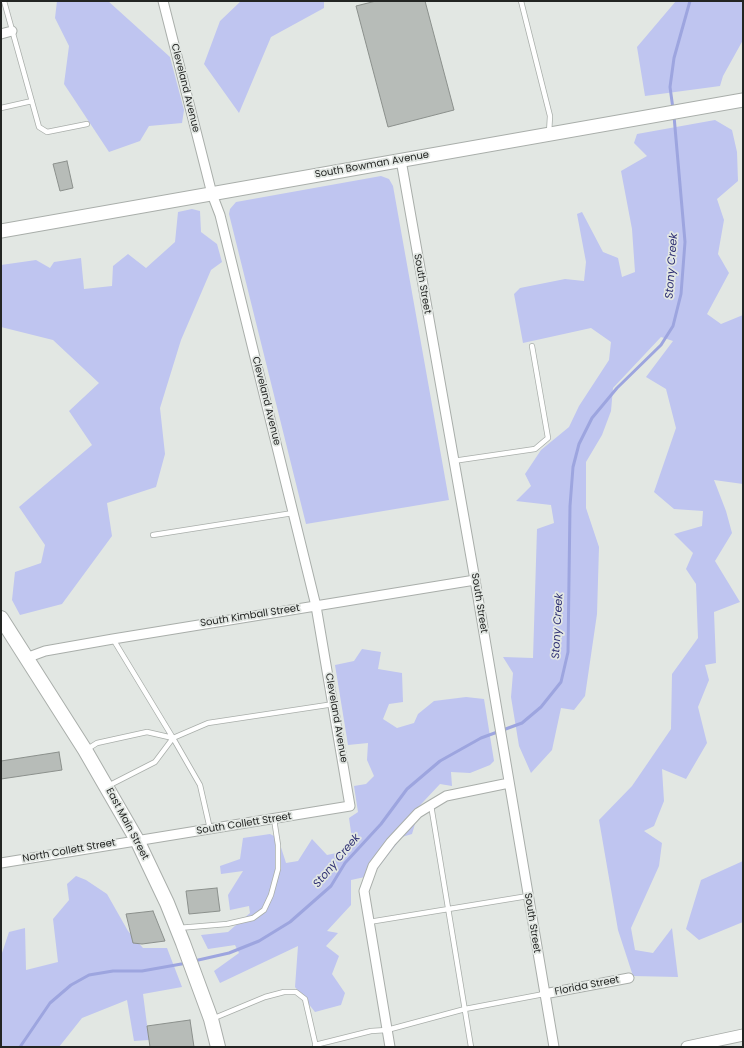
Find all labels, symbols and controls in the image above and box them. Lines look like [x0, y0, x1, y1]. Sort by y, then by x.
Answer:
street label: Cleveland Avenue [168, 43, 202, 133]
street label: South Bowman Avenue [314, 149, 430, 181]
water label: Stony Creek [663, 233, 681, 299]
street label: South Street [411, 253, 433, 315]
street label: Cleveland Avenue [249, 356, 283, 446]
street label: South Street [468, 572, 490, 634]
water label: Stony Creek [550, 593, 566, 659]
street label: South Kimball Street [199, 602, 301, 630]
street label: Cleveland Avenue [322, 672, 350, 764]
street label: East Main Street [103, 786, 151, 862]
street label: South Collett Street [196, 811, 292, 837]
water label: Stony Creek [311, 832, 363, 890]
street label: North Collett Street [22, 837, 116, 865]
street label: South Street [521, 892, 543, 954]
street label: Florida Street [554, 974, 620, 998]

